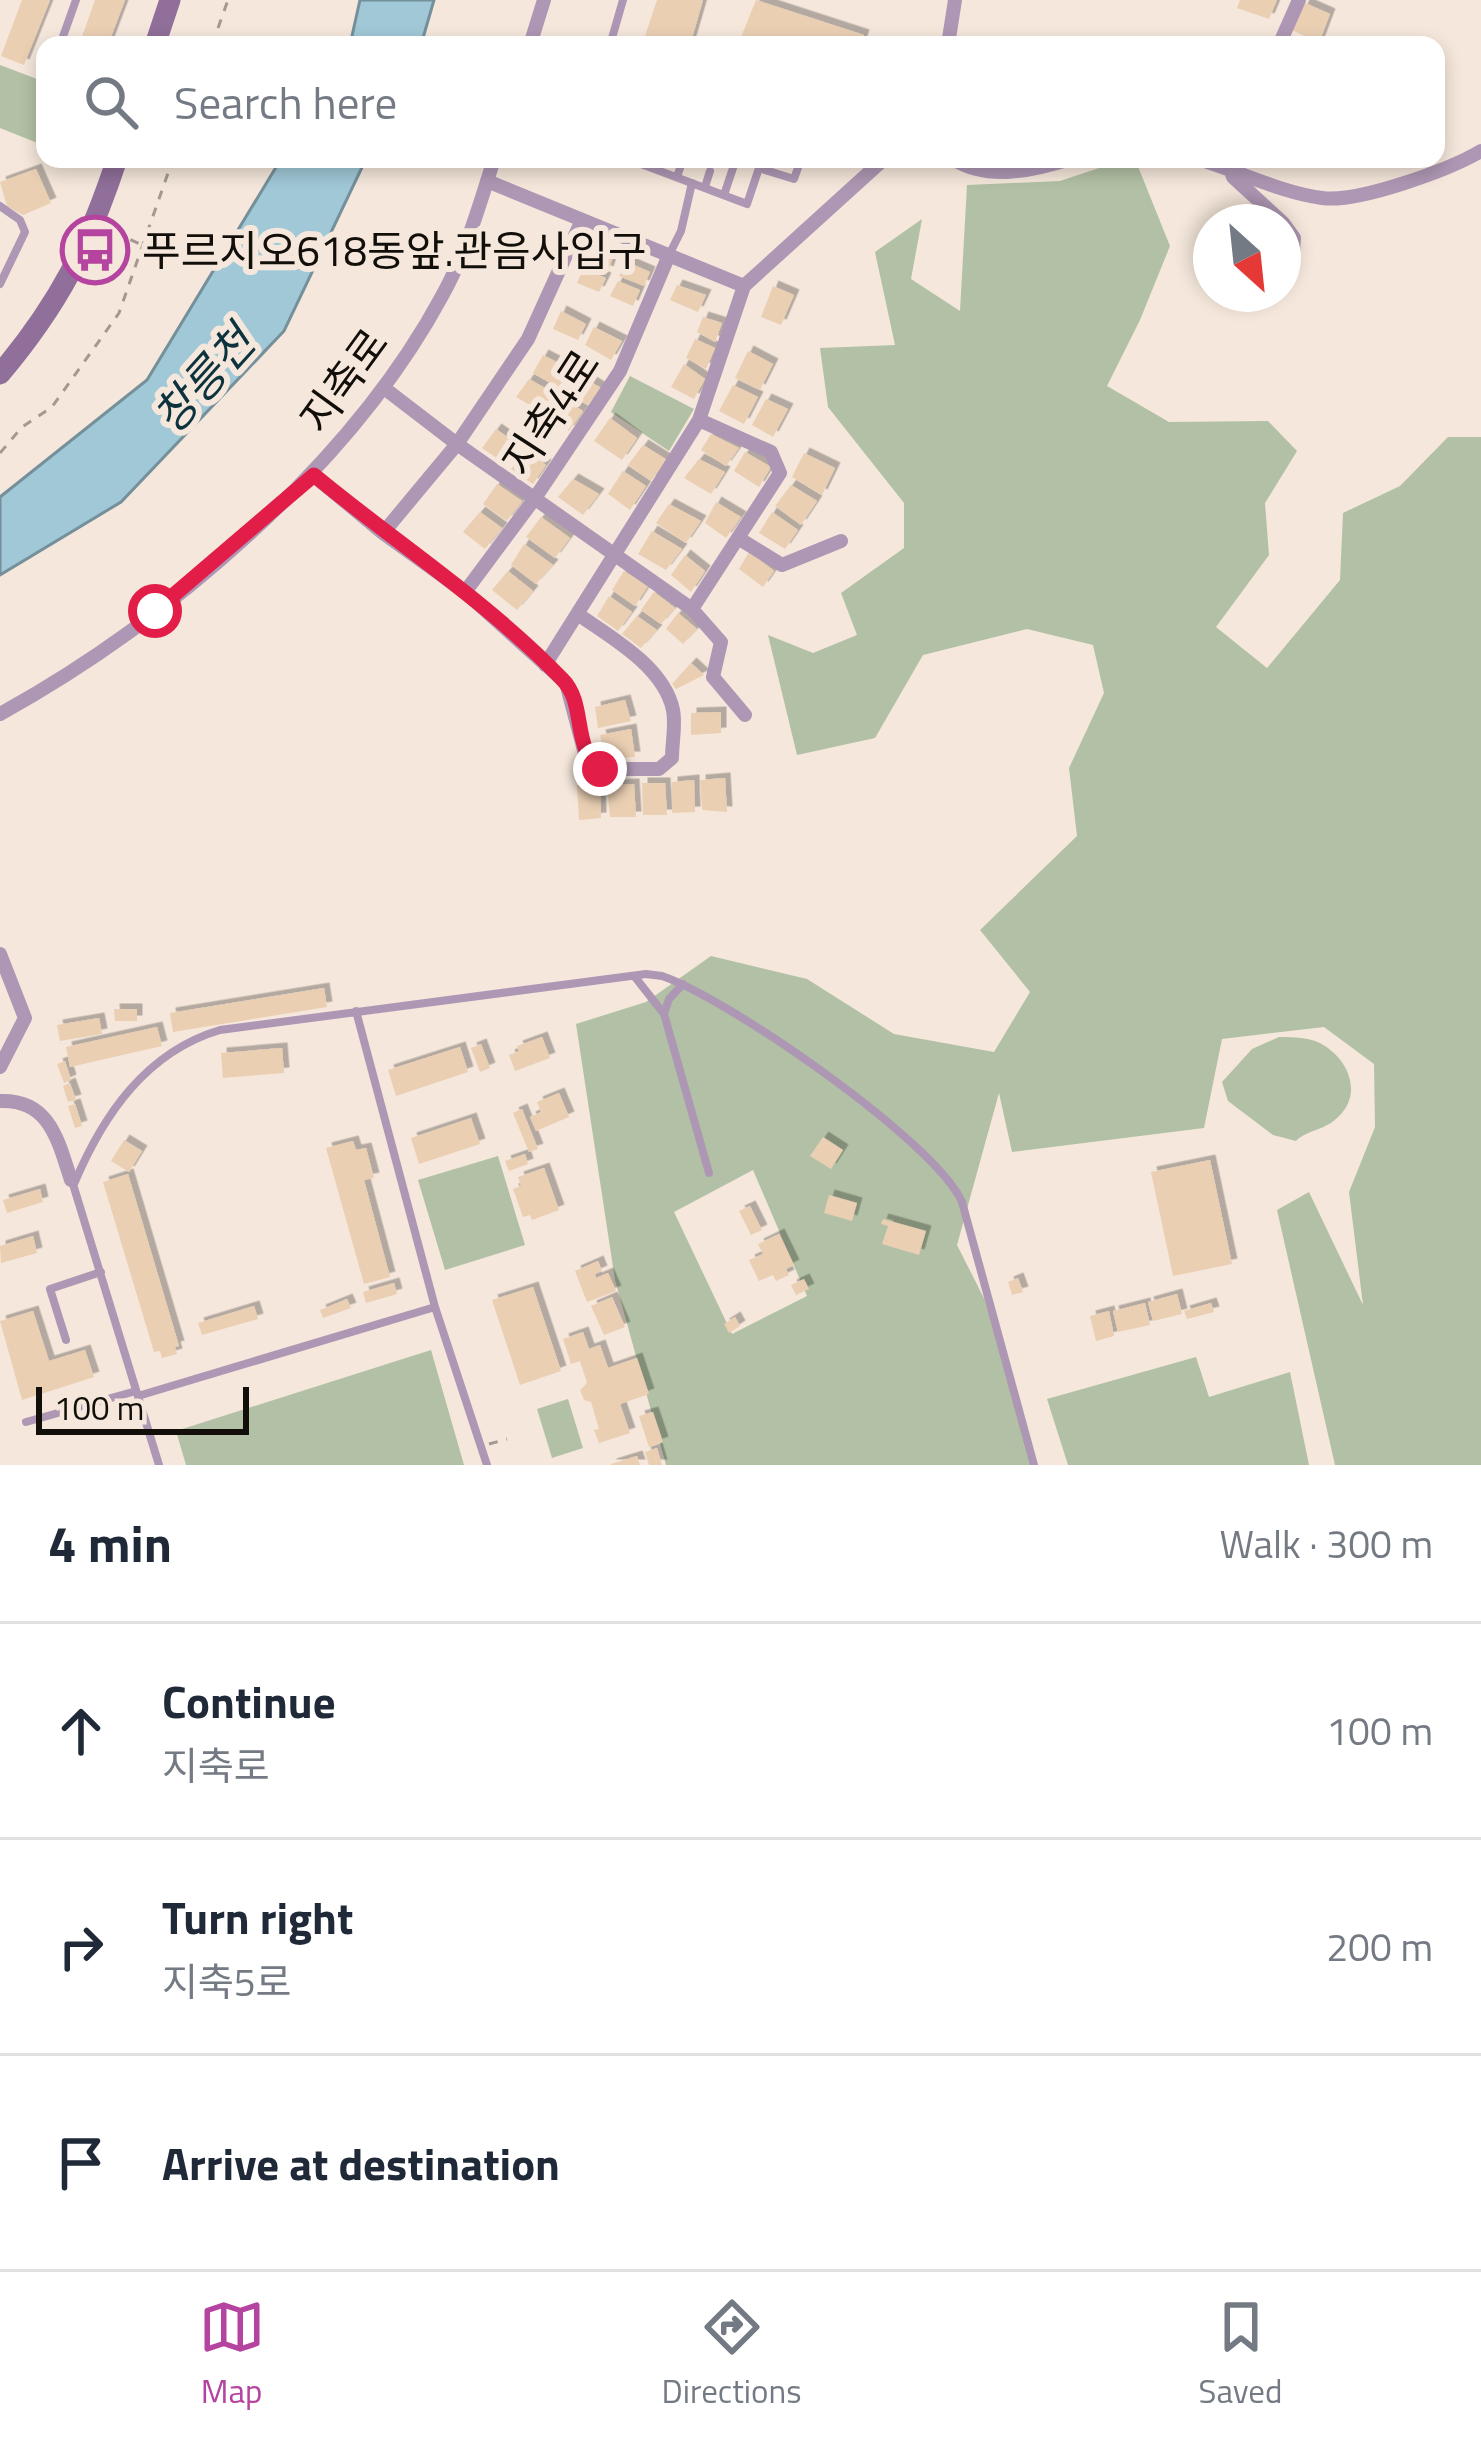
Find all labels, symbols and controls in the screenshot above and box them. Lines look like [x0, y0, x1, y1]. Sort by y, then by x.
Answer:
search box [36, 36, 1445, 168]
text: Search here [174, 68, 397, 136]
icon: search [78, 69, 144, 135]
north arrow [1193, 204, 1301, 312]
bus stop icon: 푸르지오618동앞.관음사입구 [60, 215, 130, 285]
place label: 푸르지오618동앞.관음사입구 [142, 218, 647, 282]
water label: 창릉천 [136, 307, 273, 448]
street label: 지축로 [283, 314, 403, 446]
street label: 지축4로 [485, 336, 615, 488]
route start [128, 584, 182, 638]
route end [573, 742, 627, 796]
scale bar [36, 1381, 249, 1434]
text: 100 m [54, 1383, 144, 1433]
text: 4 min [48, 1504, 172, 1582]
text: Walk · 300 m [1219, 1514, 1433, 1573]
text: Continue [162, 1667, 336, 1735]
icon: ahead [48, 1698, 114, 1764]
text: 100 m [1326, 1701, 1433, 1760]
text: 지축로 [162, 1736, 270, 1795]
text: Turn right [162, 1883, 353, 1951]
icon: right [48, 1914, 114, 1980]
text: 200 m [1326, 1917, 1433, 1976]
text: 지축5로 [162, 1952, 291, 2011]
text: Arrive at destination [162, 2129, 560, 2197]
icon: arrive [48, 2130, 114, 2196]
tab: Map [199, 2294, 265, 2416]
tab: Directions [662, 2294, 802, 2416]
tab: Saved [1199, 2294, 1282, 2416]

